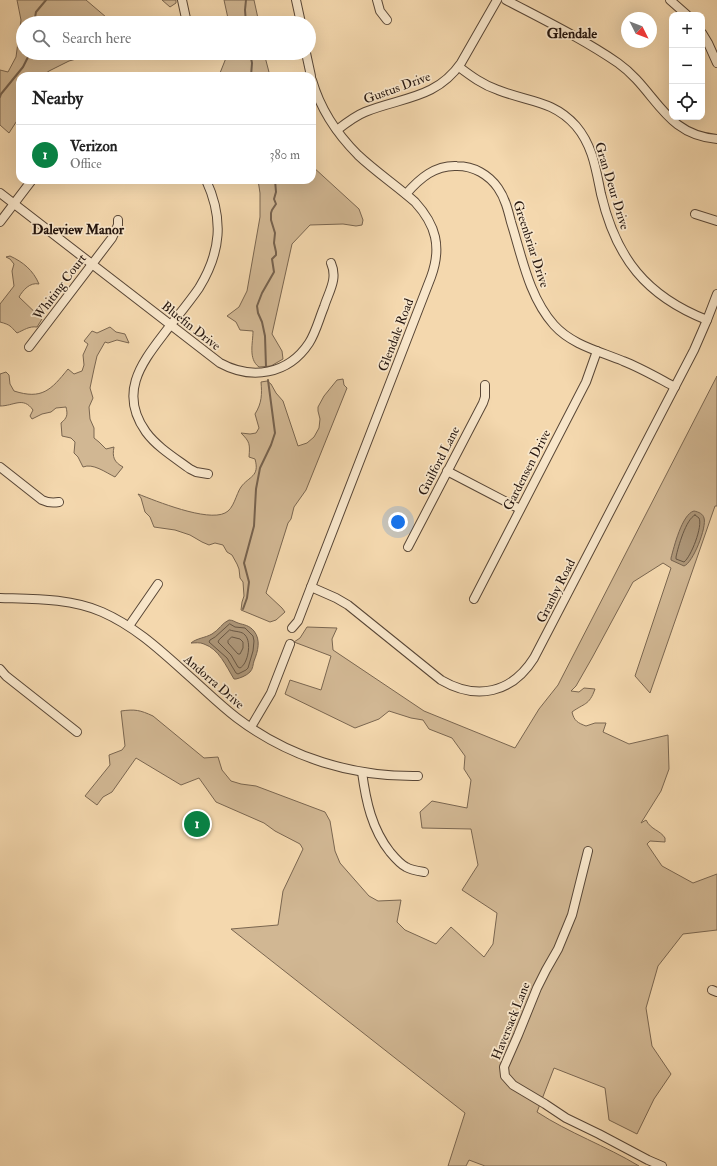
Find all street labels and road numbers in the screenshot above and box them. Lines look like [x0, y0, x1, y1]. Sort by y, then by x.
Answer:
street label: Gustus Drive [361, 68, 433, 107]
street label: Gran Deur Drive [591, 140, 633, 232]
street label: Greenbriar Drive [509, 198, 553, 290]
street label: Whiting Court [29, 251, 90, 324]
street label: Glendale Road [375, 296, 417, 374]
street label: Bluefin Drive [158, 298, 224, 354]
street label: Guilford Lane [415, 423, 464, 498]
street label: Gardensen Drive [500, 426, 555, 513]
street label: Granby Road [533, 556, 580, 626]
street label: Andorra Drive [180, 651, 248, 713]
street label: Haversack Lane [488, 979, 534, 1062]

